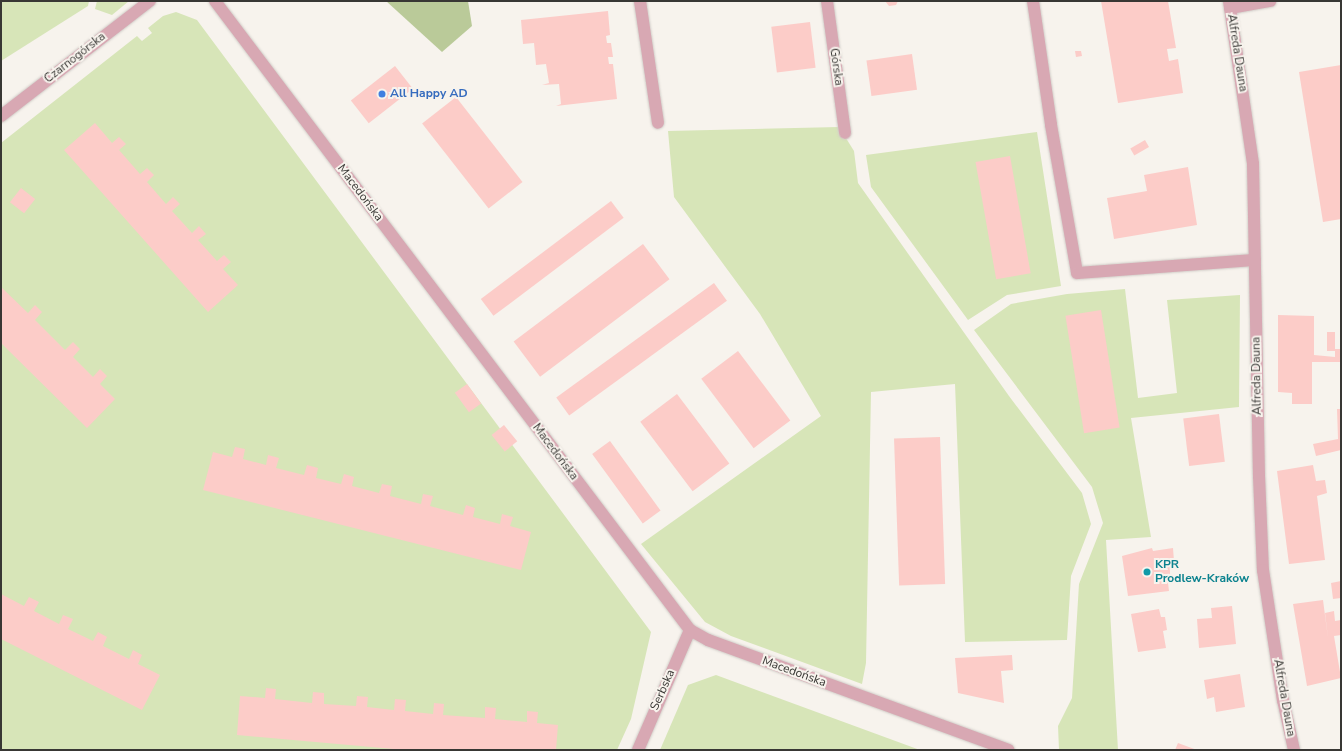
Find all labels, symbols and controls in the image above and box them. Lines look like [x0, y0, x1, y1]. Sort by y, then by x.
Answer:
street label: Alfreda Dauna [1224, 13, 1250, 93]
street label: Czarnogórska [42, 30, 108, 86]
street label: Górska [826, 47, 846, 87]
place label: All Happy AD [390, 87, 468, 101]
marker: All Happy AD [377, 89, 387, 99]
street label: Macedońska [334, 162, 386, 224]
street label: Alfreda Dauna [1249, 337, 1265, 415]
street label: Macedońska [529, 421, 581, 483]
place label: KPR Prodlew-Kraków [1155, 558, 1249, 586]
marker: KPR Prodlew-Kraków [1142, 567, 1152, 577]
street label: Macedońska [760, 654, 828, 690]
street label: Alfreda Dauna [1270, 658, 1298, 738]
street label: Serbska [648, 667, 678, 713]

